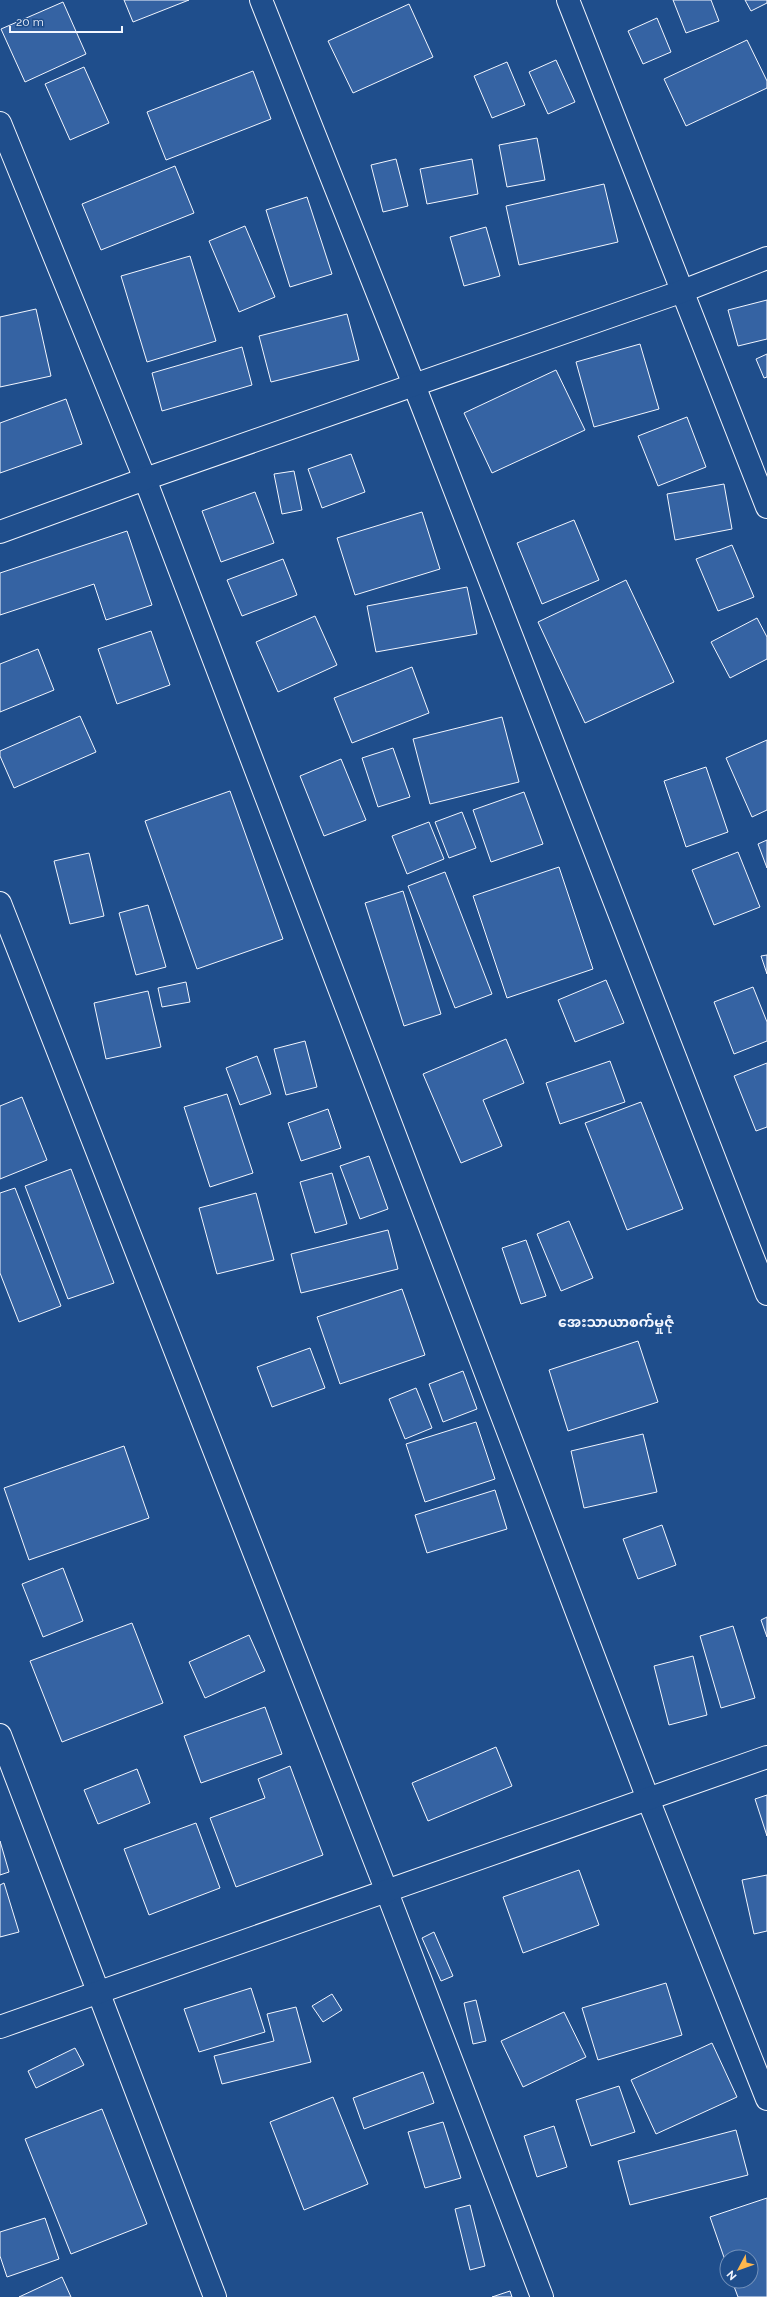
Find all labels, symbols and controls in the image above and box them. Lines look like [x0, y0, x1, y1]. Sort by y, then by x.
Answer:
scale bar [10, 8, 122, 34]
text: 20 m [16, 15, 44, 29]
district label: အေးသာယာစက်မှုဇုံ [558, 1312, 674, 1334]
north arrow [719, 2249, 759, 2289]
text: N [724, 2268, 739, 2283]

